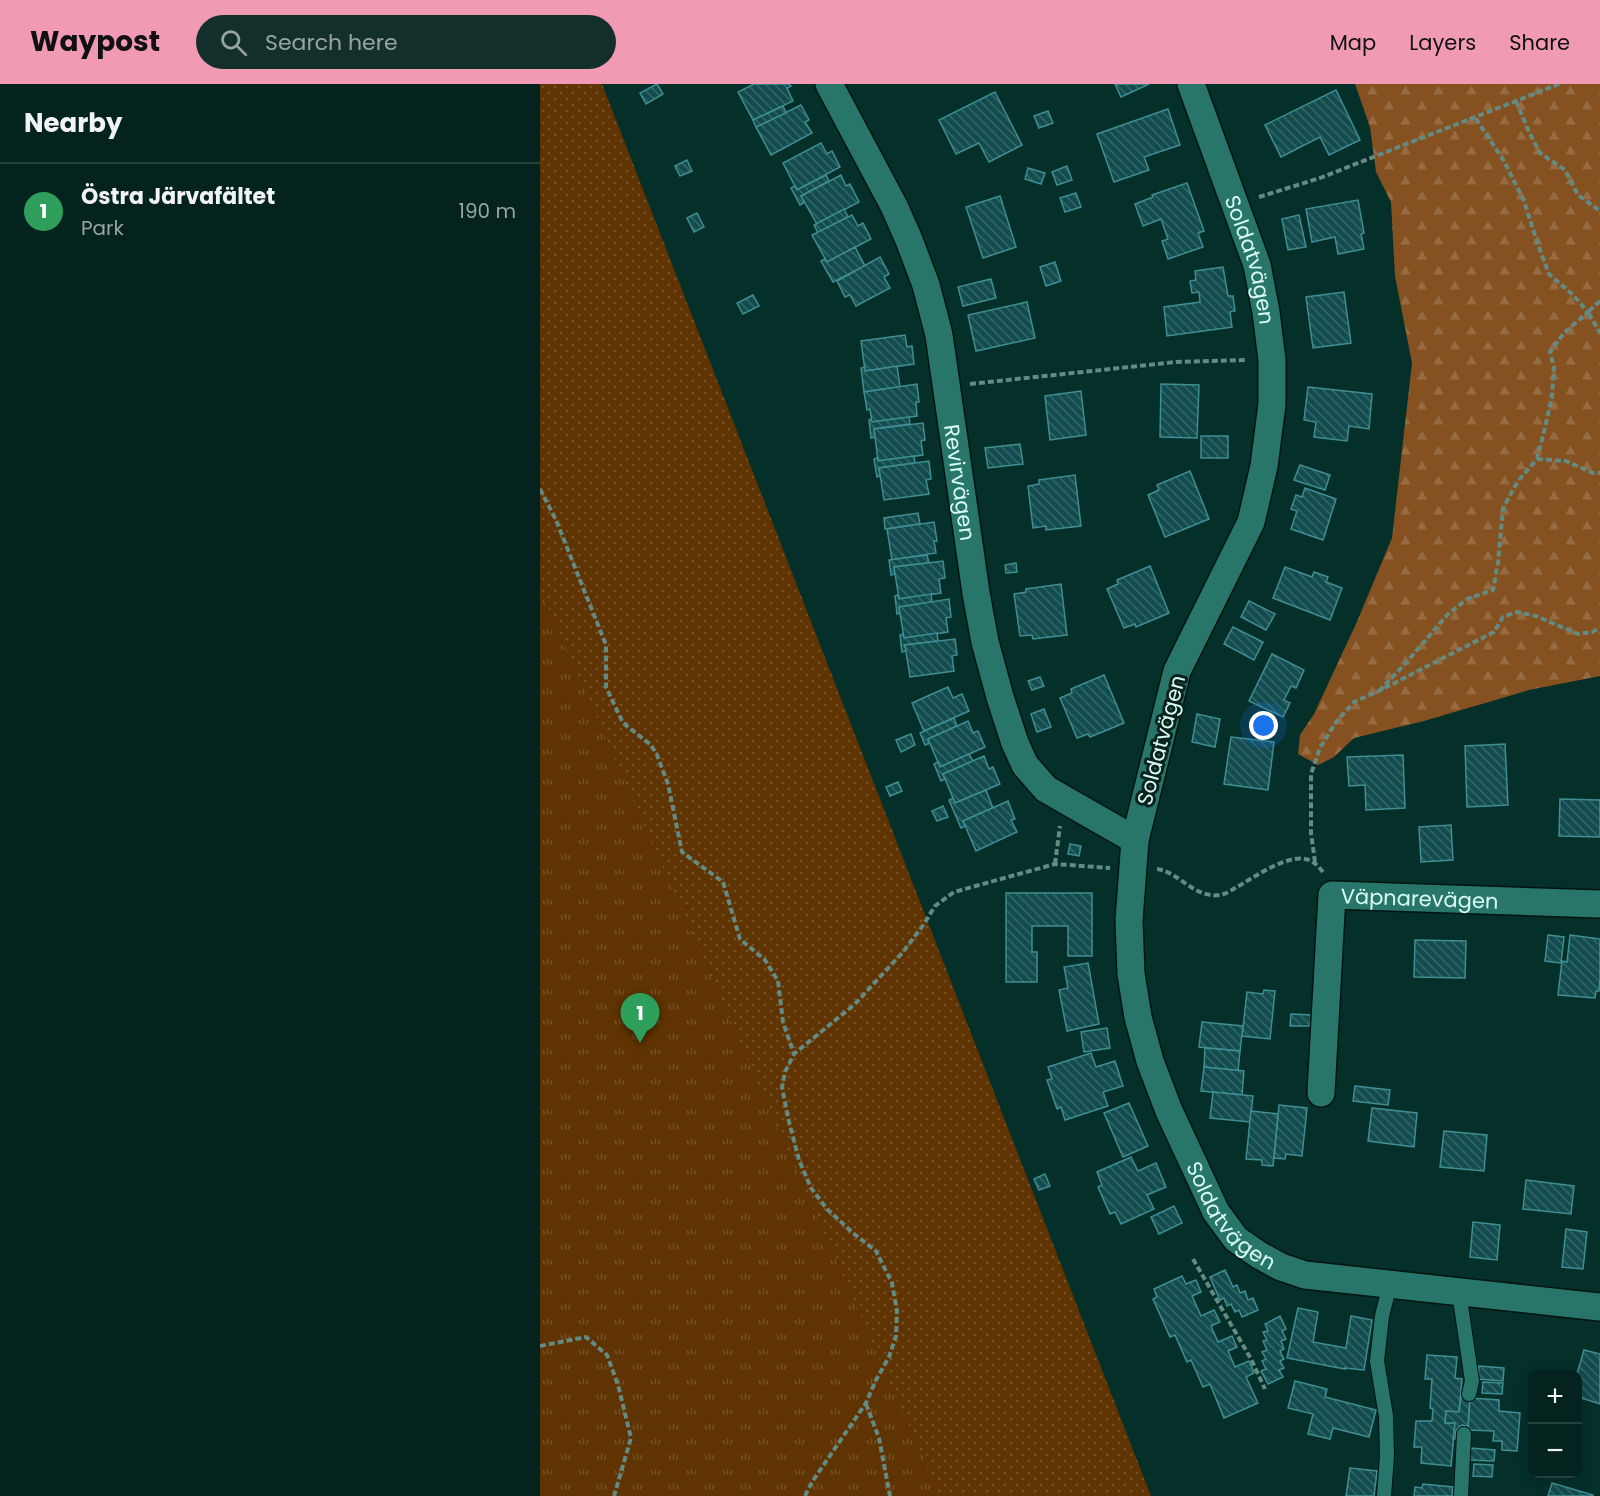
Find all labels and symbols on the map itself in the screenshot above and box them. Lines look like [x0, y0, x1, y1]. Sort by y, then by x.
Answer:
street label: Soldatvägen [1218, 191, 1282, 326]
street label: Revirvägen [937, 422, 983, 542]
street label: Soldatvägen [1130, 672, 1192, 808]
your location [1249, 711, 1278, 740]
street label: Väpnarevägen [1340, 881, 1499, 915]
pin: 1 [620, 994, 660, 1043]
street label: Soldatvägen [1180, 1156, 1281, 1276]

